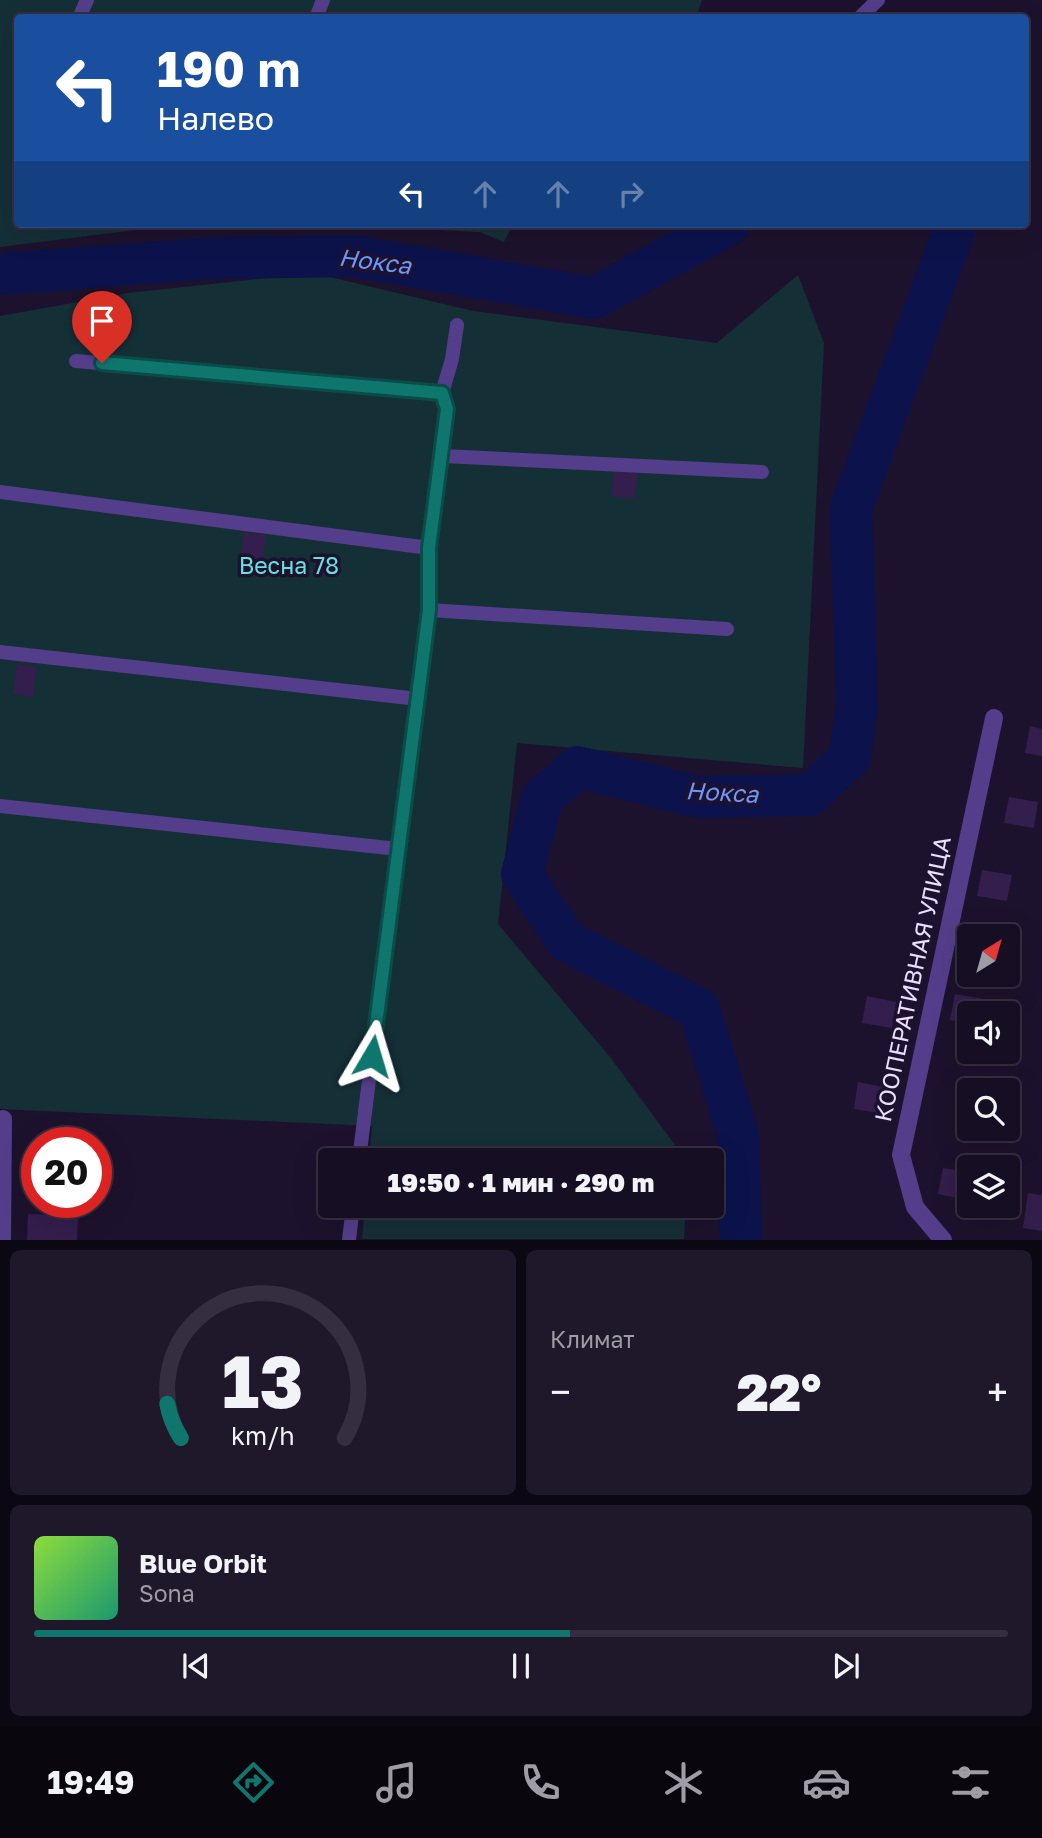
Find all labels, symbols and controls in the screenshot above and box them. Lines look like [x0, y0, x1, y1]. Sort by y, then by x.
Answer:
text: 190 m [157, 39, 300, 98]
icon: left [42, 42, 133, 133]
text: Налево [157, 99, 274, 137]
icon: left [393, 175, 431, 213]
icon: ahead [466, 175, 504, 213]
icon: ahead [539, 175, 577, 213]
icon: right [612, 175, 650, 213]
water label: Нокса [337, 242, 414, 280]
pin [72, 291, 132, 363]
icon: arrive [83, 302, 121, 340]
park label: Весна 78 [239, 551, 339, 579]
water label: Нокса [685, 775, 761, 808]
street label: КООПЕРАТИВНАЯ УЛИЦА [868, 834, 956, 1124]
north arrow [957, 924, 1020, 987]
map controls [957, 924, 1020, 1218]
button: sound [957, 1001, 1020, 1064]
position arrow [335, 1019, 409, 1093]
button: search [957, 1078, 1020, 1141]
speed limit sign: 20 [21, 1127, 112, 1218]
button: layers [957, 1155, 1020, 1218]
text: 19:50 · 1 мин · 290 m [388, 1167, 654, 1198]
text: Климат [550, 1325, 635, 1353]
text: 13 [222, 1338, 304, 1425]
text: 22° [737, 1360, 821, 1422]
text: − [550, 1369, 571, 1414]
text: + [987, 1369, 1008, 1414]
text: km/h [231, 1420, 295, 1451]
text: Blue Orbit [139, 1548, 267, 1579]
text: Sona [139, 1579, 195, 1607]
icon: previous [177, 1647, 215, 1685]
icon: pause [502, 1647, 540, 1685]
icon: next [827, 1647, 865, 1685]
icon: directions [229, 1758, 278, 1807]
icon: music [372, 1758, 421, 1807]
icon: phone [516, 1758, 565, 1807]
icon: climate [659, 1758, 708, 1807]
icon: car [802, 1758, 851, 1807]
icon: filters [946, 1758, 995, 1807]
text: 19:49 [47, 1763, 135, 1801]

